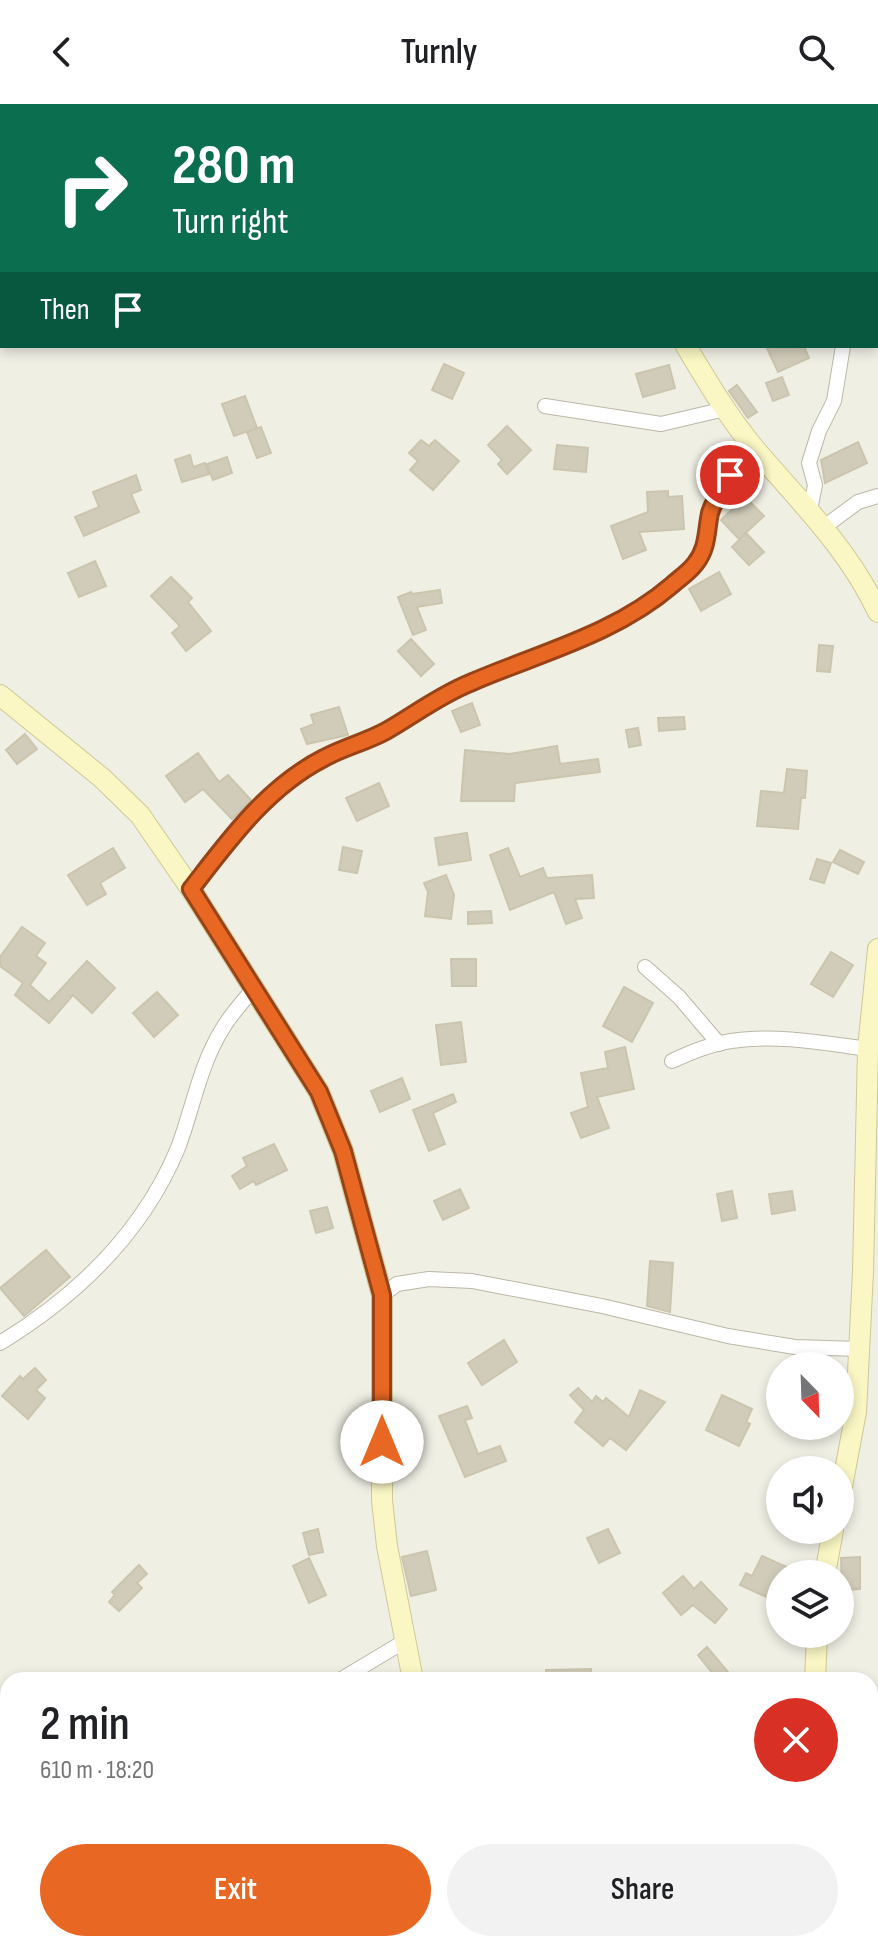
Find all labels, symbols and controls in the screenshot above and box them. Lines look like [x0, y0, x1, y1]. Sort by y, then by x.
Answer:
icon: back [40, 30, 84, 74]
icon: search [794, 30, 838, 74]
text: Turnly [401, 31, 477, 74]
text: 280 m [172, 133, 295, 200]
icon: right [40, 136, 144, 240]
text: Turn right [172, 201, 289, 244]
icon: arrive [106, 288, 150, 332]
text: Then [40, 292, 90, 328]
pin [696, 441, 764, 509]
icon: arrive [708, 453, 752, 497]
north arrow [766, 1352, 854, 1440]
map controls [766, 1352, 854, 1648]
position arrow [340, 1400, 424, 1484]
button: sound [766, 1456, 854, 1544]
button: layers [766, 1560, 854, 1648]
text: 2 min [40, 1696, 130, 1753]
button: close [754, 1698, 838, 1782]
text: 610 m · 18:20 [40, 1755, 154, 1786]
button: Exit [40, 1844, 431, 1936]
button: Share [447, 1844, 838, 1936]

